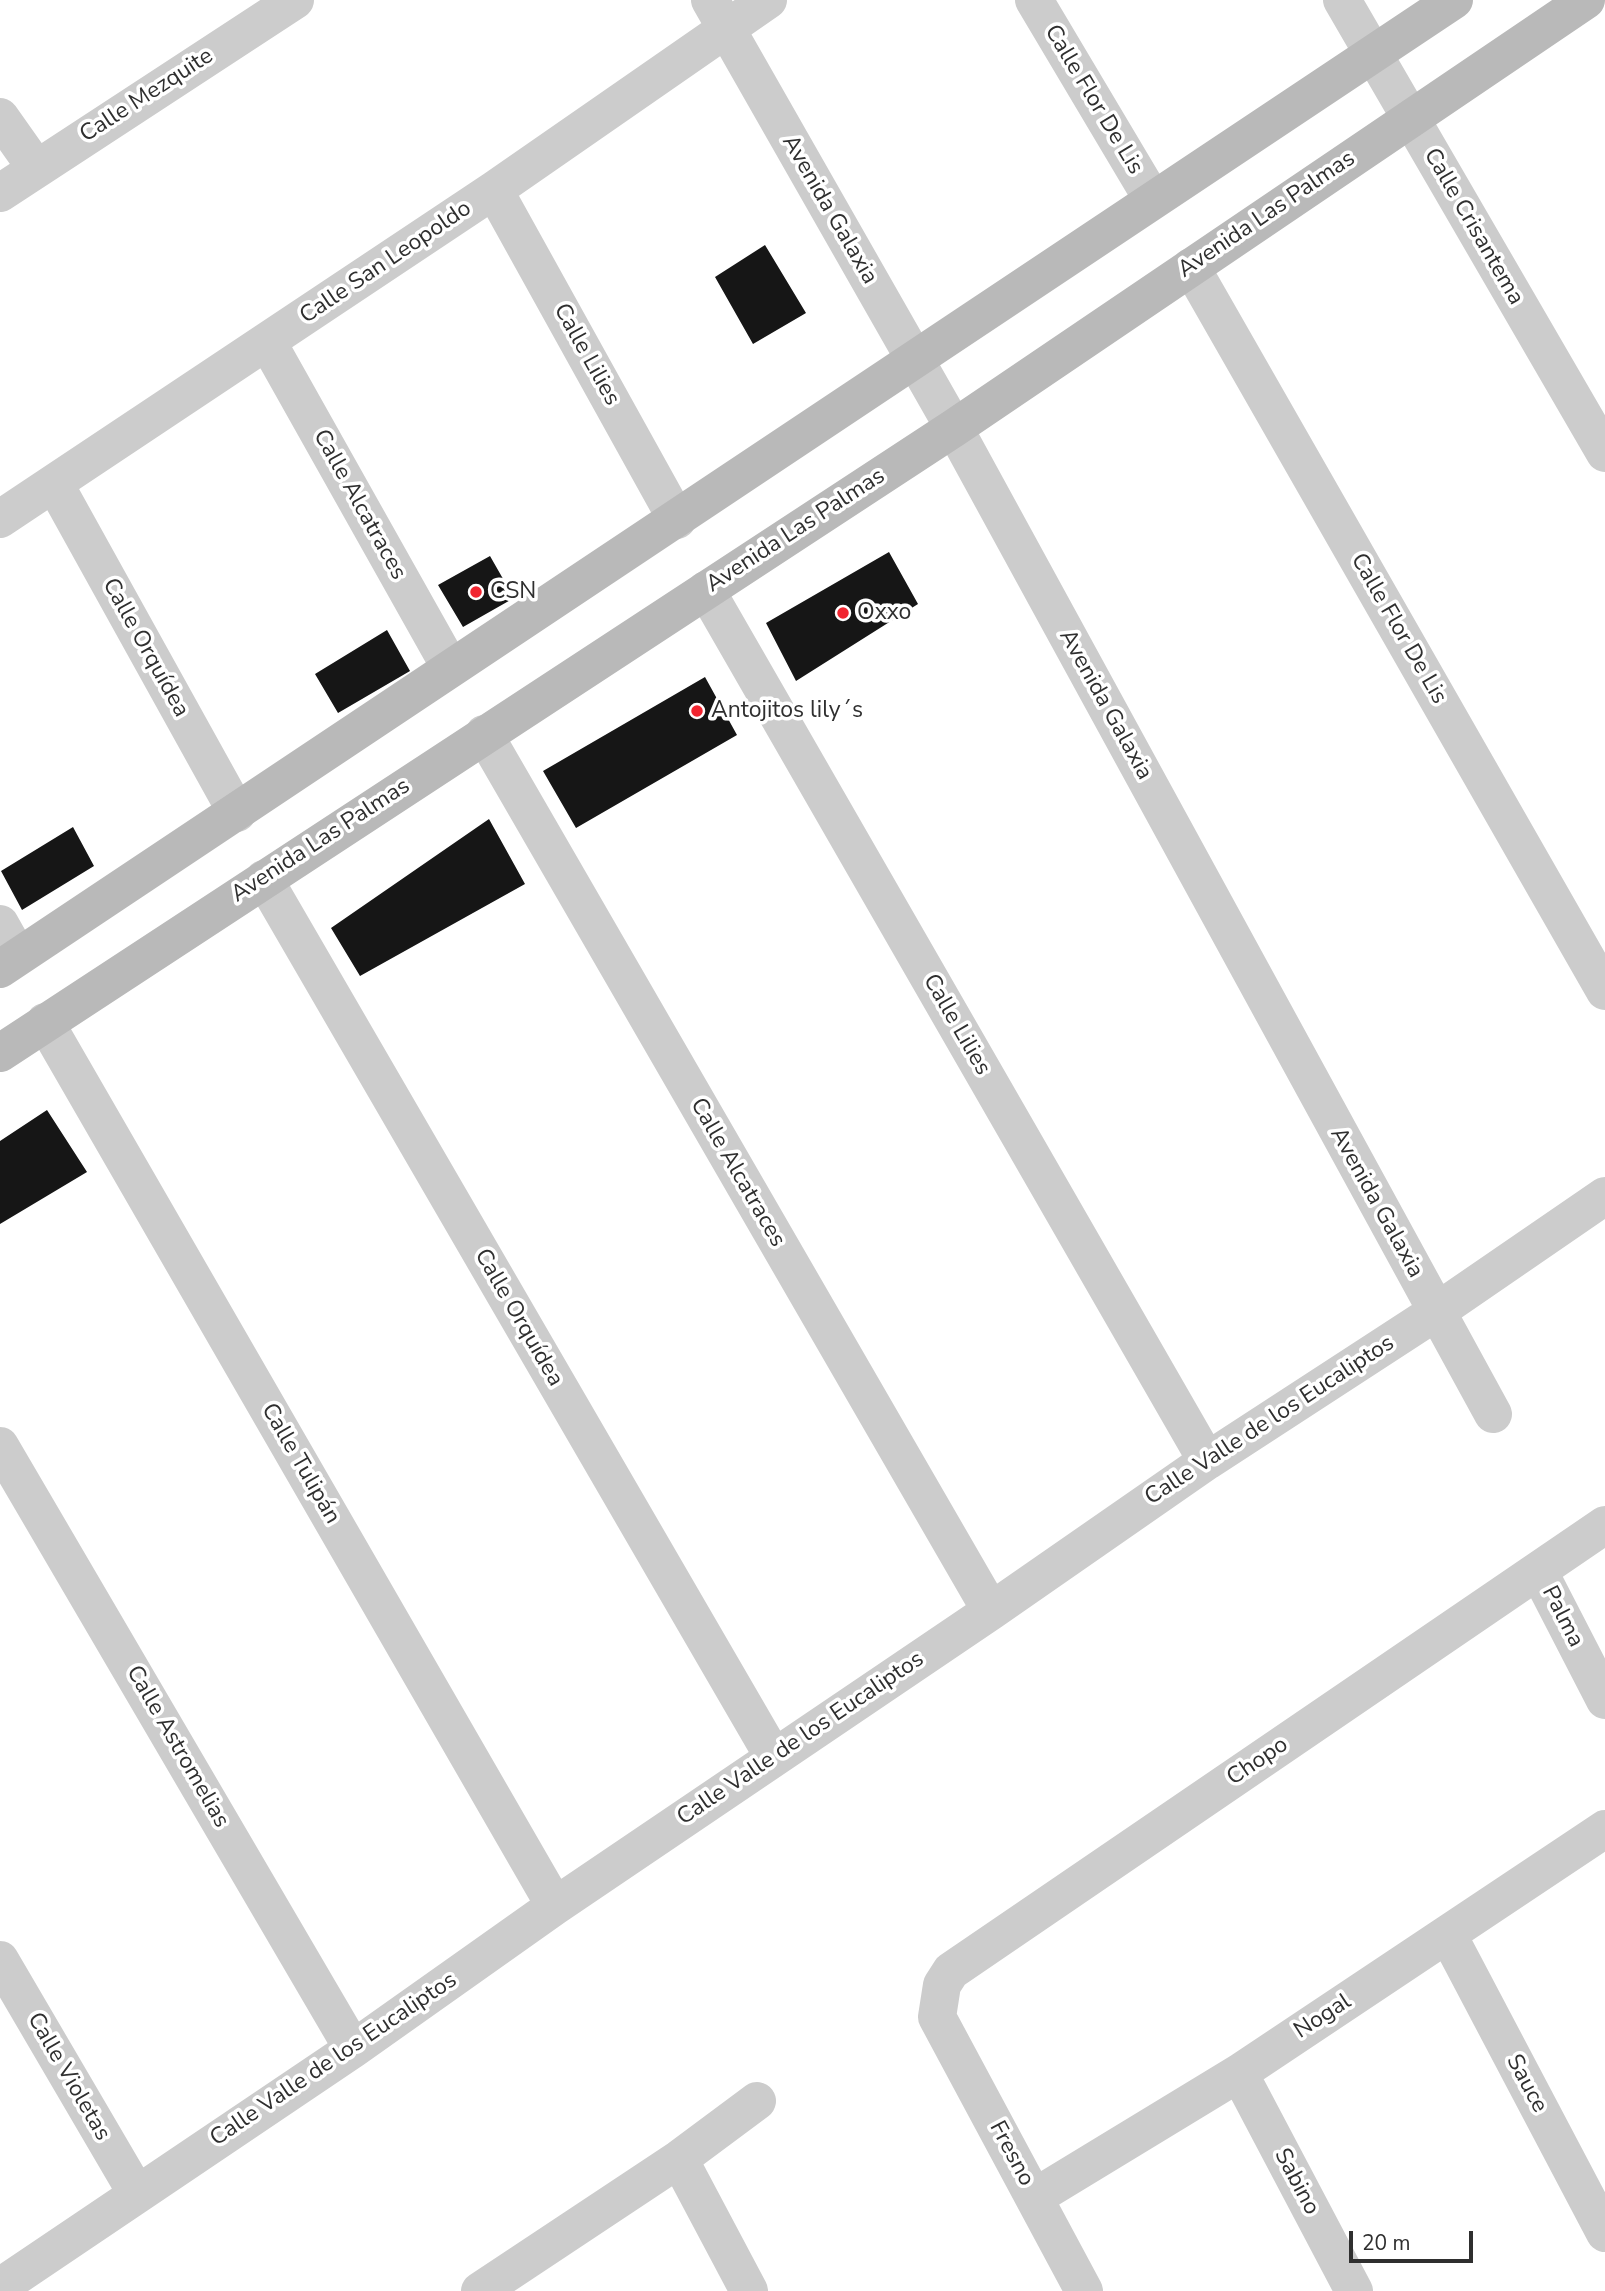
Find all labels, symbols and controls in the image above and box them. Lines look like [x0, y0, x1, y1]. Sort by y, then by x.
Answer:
street label: Calle Flor De Lis [1038, 20, 1148, 180]
street label: Calle Mezquite [75, 43, 219, 149]
street label: Avenida Galaxia [775, 131, 883, 289]
street label: Calle Crisantema [1417, 144, 1529, 310]
street label: Avenida Las Palmas [1173, 146, 1361, 284]
street label: Calle San Leopoldo [295, 195, 477, 331]
street label: Calle Lilies [547, 299, 625, 411]
street label: Calle Alcatraces [306, 425, 412, 585]
street label: Avenida Las Palmas [701, 463, 891, 599]
street label: Calle Flor De Lis [1344, 549, 1452, 709]
street label: Calle Orquídea [96, 574, 194, 722]
place label: CSN [490, 578, 536, 606]
marker: CSN [468, 584, 484, 600]
place label: Oxxo [857, 599, 911, 627]
marker: Oxxo [835, 605, 851, 621]
street label: Avenida Galaxia [1052, 625, 1158, 785]
place label: Antojitos lily´s [711, 697, 863, 725]
marker: Antojitos lily´s [689, 703, 705, 719]
street label: Avenida Las Palmas [226, 773, 416, 909]
street label: Calle Lilies [916, 970, 996, 1080]
street label: Calle Alcatraces [683, 1094, 791, 1252]
street label: Avenida Galaxia [1323, 1123, 1429, 1283]
street label: Calle Orquídea [468, 1244, 568, 1392]
street label: Calle Valle de los Eucaliptos [1140, 1330, 1400, 1512]
street label: Calle Tulipán [254, 1399, 346, 1529]
street label: Palma [1535, 1582, 1589, 1652]
street label: Calle Valle de los Eucaliptos [672, 1646, 930, 1832]
street label: Calle Astromelias [119, 1661, 235, 1833]
street label: Chopo [1222, 1732, 1294, 1792]
street label: Calle Valle de los Eucaliptos [205, 1967, 463, 2153]
street label: Nogal [1289, 1988, 1357, 2046]
street label: Calle Violetas [20, 2008, 116, 2146]
street label: Sauce [1499, 2050, 1553, 2118]
street label: Fresno [982, 2117, 1040, 2191]
street label: Sabino [1267, 2144, 1325, 2220]
scale bar [1353, 2218, 1477, 2262]
text: 20 m [1362, 2229, 1411, 2257]

